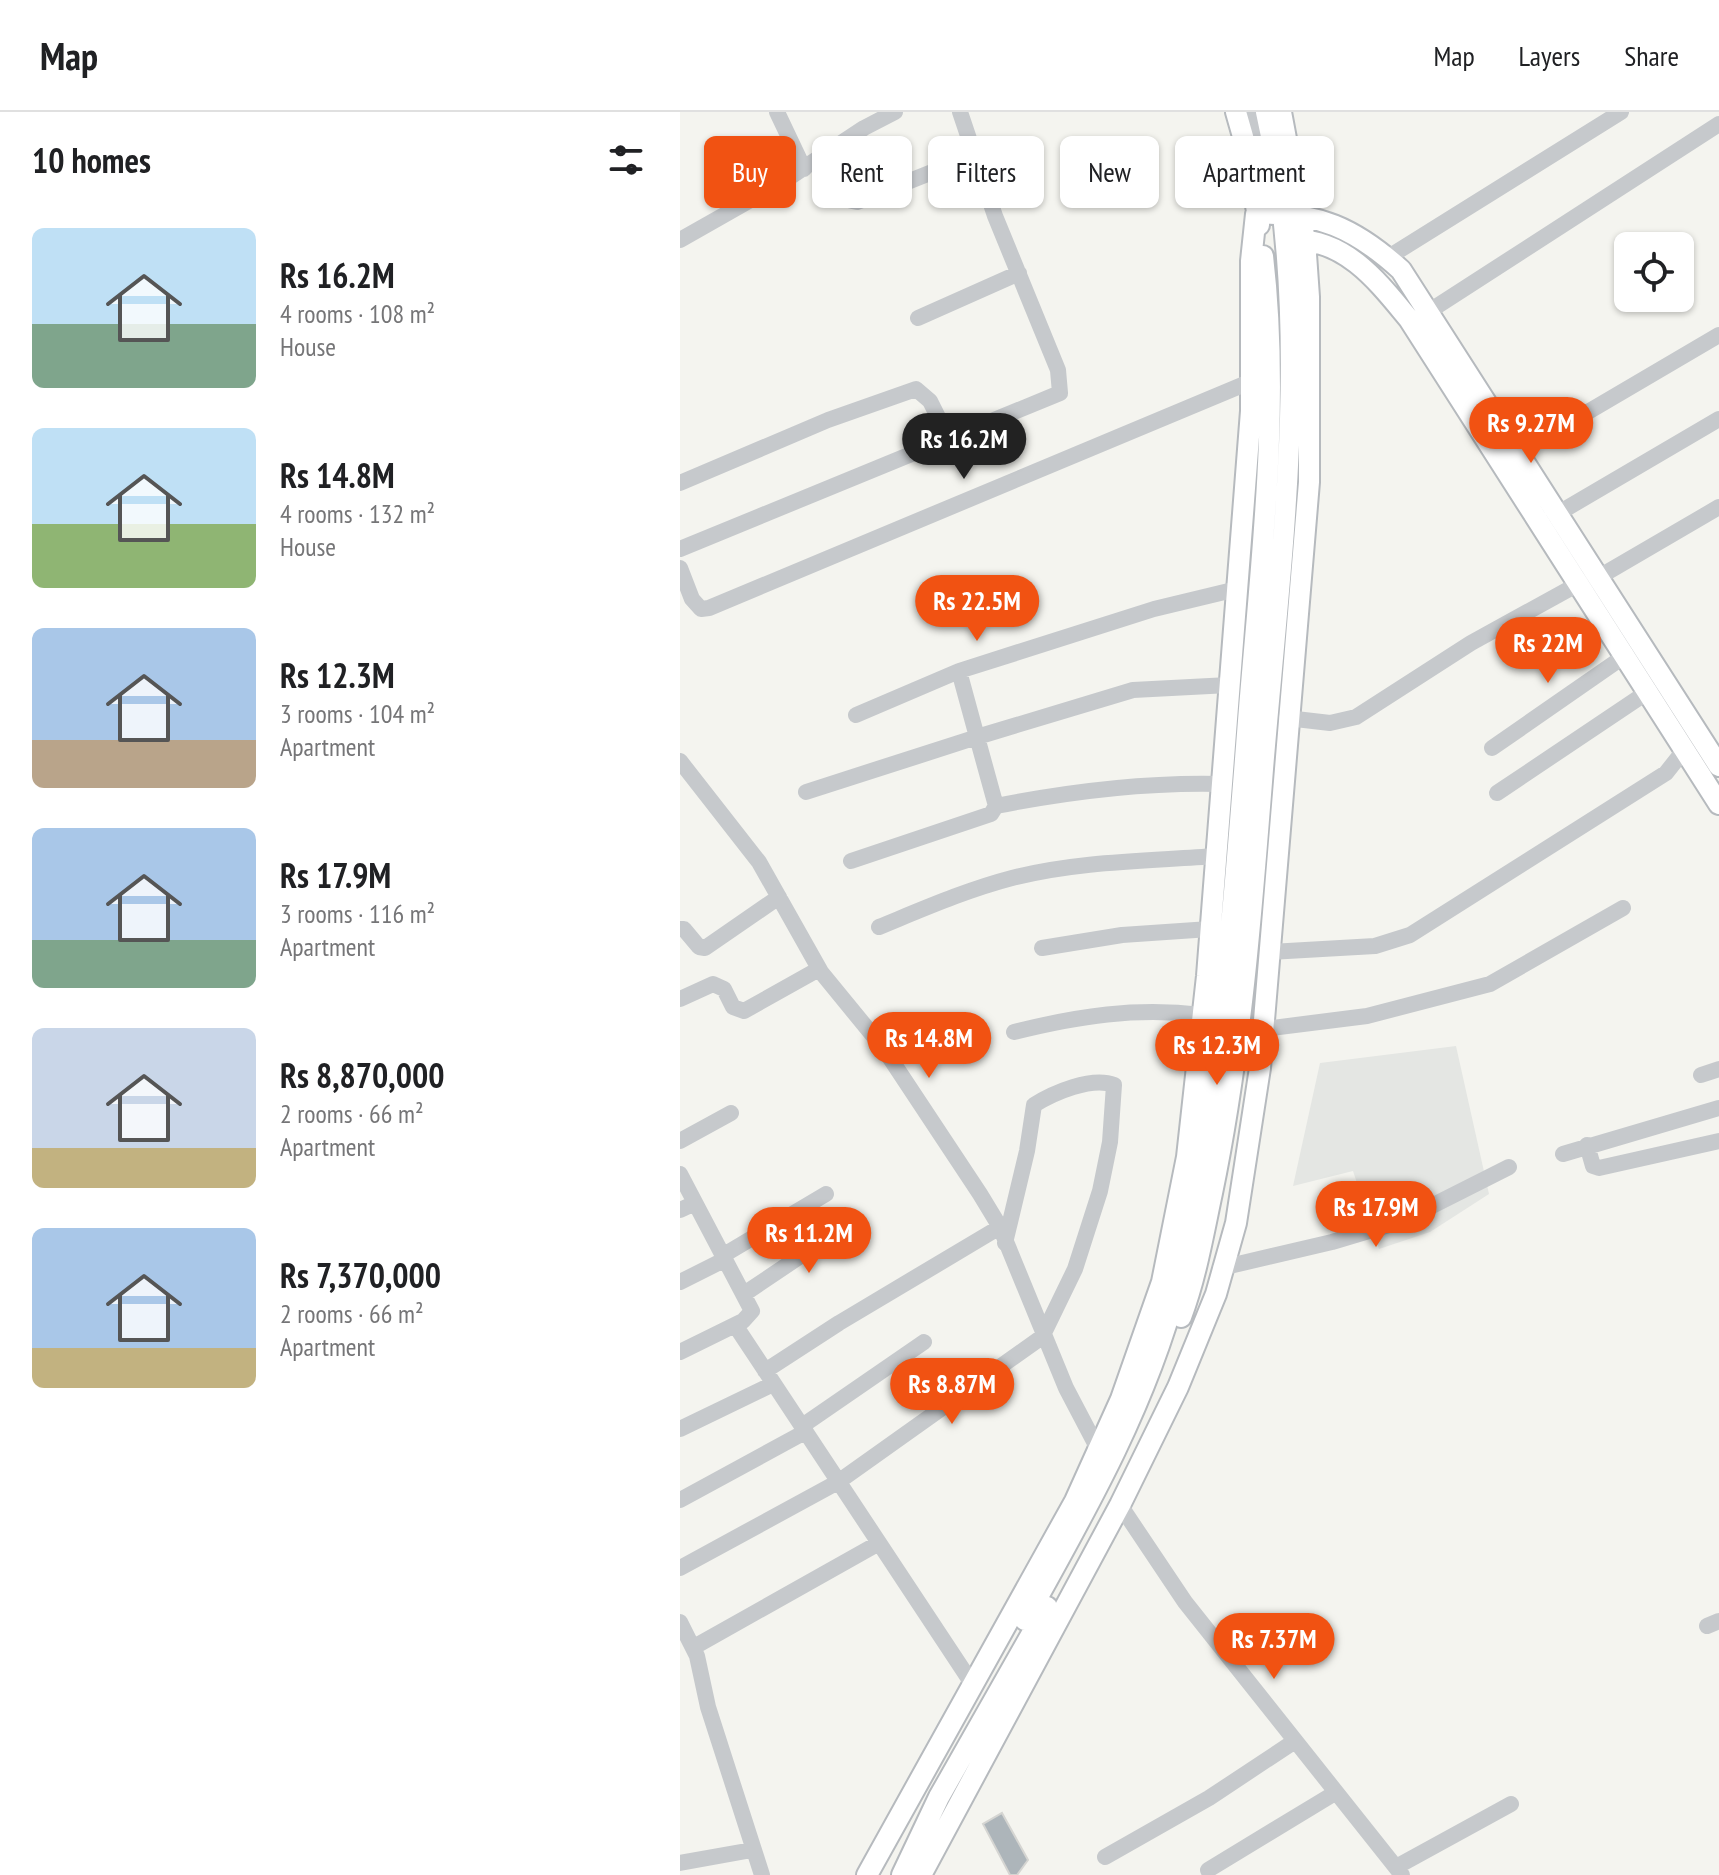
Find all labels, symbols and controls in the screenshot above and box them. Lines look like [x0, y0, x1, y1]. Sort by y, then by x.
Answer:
text: Map [40, 31, 98, 80]
text: Map [1433, 37, 1475, 74]
text: Layers [1519, 37, 1580, 74]
text: Share [1624, 37, 1679, 74]
chip: Buy [704, 136, 796, 208]
chip: Rent [812, 136, 912, 208]
chip: Filters [928, 136, 1044, 208]
chip: New [1060, 136, 1159, 208]
chip: Apartment [1175, 136, 1334, 208]
text: 10 homes [32, 138, 151, 182]
icon: filters [604, 138, 648, 182]
map controls [1614, 232, 1694, 312]
button: locate [1614, 232, 1694, 312]
text: Rs 16.2M [280, 253, 395, 297]
icon: home [96, 260, 192, 356]
text: 4 rooms · 108 m² [280, 297, 435, 330]
text: House [280, 330, 336, 363]
pin: Rs 9.27M [1448, 397, 1614, 465]
text: Rs 9.27M [1487, 406, 1575, 439]
pin: Rs 16.2M [881, 413, 1047, 481]
text: Rs 16.2M [920, 422, 1008, 455]
text: Rs 14.8M [280, 453, 395, 497]
icon: home [96, 460, 192, 556]
text: 4 rooms · 132 m² [280, 497, 435, 530]
text: House [280, 530, 336, 563]
pin: Rs 22.5M [894, 575, 1060, 643]
text: Rs 22.5M [933, 584, 1021, 617]
pin: Rs 22M [1483, 617, 1613, 685]
text: Rs 22M [1513, 626, 1583, 659]
text: Rs 12.3M [280, 653, 395, 697]
icon: home [96, 660, 192, 756]
text: 3 rooms · 104 m² [280, 697, 435, 730]
text: Apartment [280, 730, 375, 763]
text: Rs 17.9M [280, 853, 391, 897]
icon: home [96, 860, 192, 956]
text: 3 rooms · 116 m² [280, 897, 435, 930]
text: Apartment [280, 930, 375, 963]
pin: Rs 14.8M [846, 1012, 1012, 1080]
pin: Rs 12.3M [1134, 1019, 1300, 1087]
text: Rs 14.8M [885, 1021, 973, 1054]
text: Rs 12.3M [1173, 1028, 1261, 1061]
text: Rs 8,870,000 [280, 1053, 444, 1097]
icon: home [96, 1060, 192, 1156]
text: 2 rooms · 66 m² [280, 1097, 424, 1130]
text: Apartment [280, 1130, 375, 1163]
pin: Rs 17.9M [1293, 1181, 1459, 1249]
text: Rs 17.9M [1334, 1190, 1418, 1223]
pin: Rs 11.2M [726, 1207, 892, 1275]
text: Rs 11.2M [765, 1216, 853, 1249]
text: Rs 7,370,000 [280, 1253, 441, 1297]
icon: home [96, 1260, 192, 1356]
text: 2 rooms · 66 m² [280, 1297, 424, 1330]
text: Apartment [280, 1330, 375, 1363]
pin: Rs 8.87M [869, 1358, 1035, 1426]
text: Rs 8.87M [908, 1367, 996, 1400]
pin: Rs 7.37M [1191, 1613, 1357, 1681]
text: Rs 7.37M [1232, 1622, 1316, 1655]

